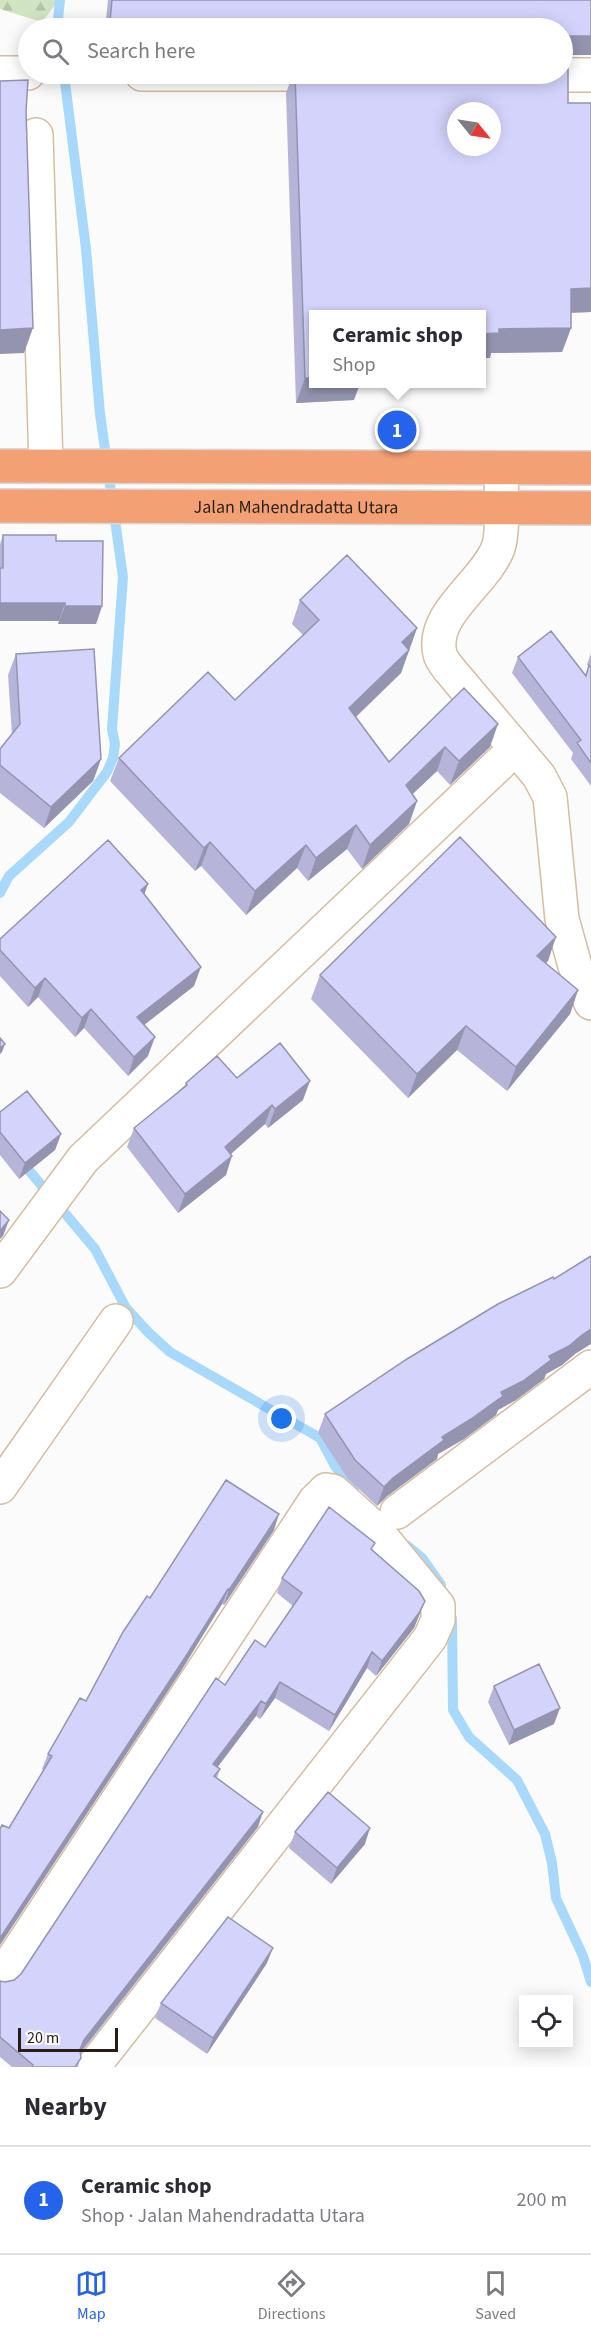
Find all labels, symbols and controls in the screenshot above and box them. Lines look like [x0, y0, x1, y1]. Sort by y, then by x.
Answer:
search box [18, 18, 573, 84]
icon: search [39, 35, 72, 68]
text: Search here [87, 35, 195, 67]
north arrow [447, 102, 501, 156]
popup [309, 310, 486, 388]
text: Ceramic shop [332, 319, 463, 351]
text: Shop [332, 351, 376, 379]
pin: 1 [378, 408, 416, 452]
street label: Jalan Mahendradatta Utara [194, 494, 398, 520]
your location [267, 1404, 296, 1433]
map controls [519, 1995, 573, 2049]
button: locate [519, 1995, 573, 2049]
scale bar [18, 2025, 118, 2052]
text: 20 m [27, 2027, 59, 2049]
text: Nearby [24, 2088, 107, 2125]
text: Ceramic shop [81, 2170, 212, 2202]
text: 1 [38, 2186, 49, 2214]
text: 200 m [517, 2186, 567, 2214]
text: Shop · Jalan Mahendradatta Utara [81, 2202, 365, 2230]
tab: Map [75, 2267, 108, 2325]
tab: Directions [258, 2267, 325, 2325]
tab: Saved [475, 2267, 516, 2325]

